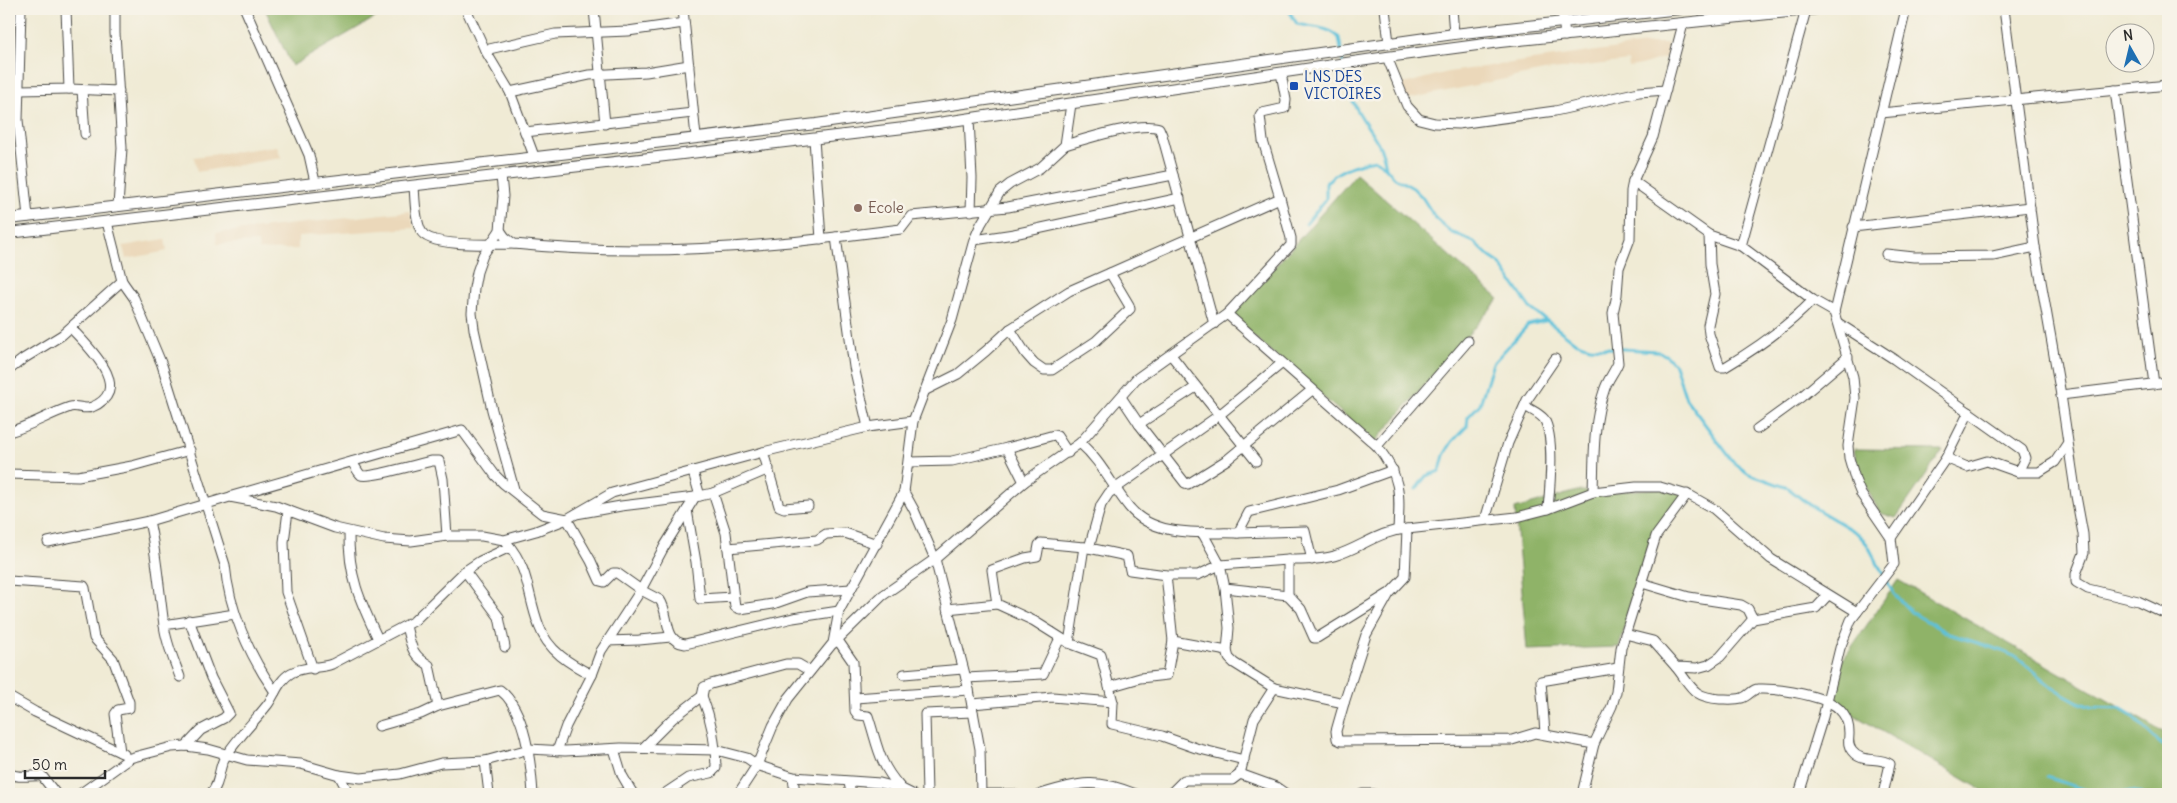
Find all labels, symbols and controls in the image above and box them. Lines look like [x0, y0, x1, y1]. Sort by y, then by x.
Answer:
north arrow [2104, 22, 2154, 72]
text: N [2122, 26, 2134, 45]
place label: LNS DES VICTOIRES [1304, 67, 1381, 103]
marker: LNS DES VICTOIRES [1288, 80, 1300, 92]
place label: Ecole [868, 198, 904, 217]
marker: Ecole [852, 202, 864, 214]
scale bar [25, 748, 105, 780]
text: 50 m [32, 755, 67, 774]

